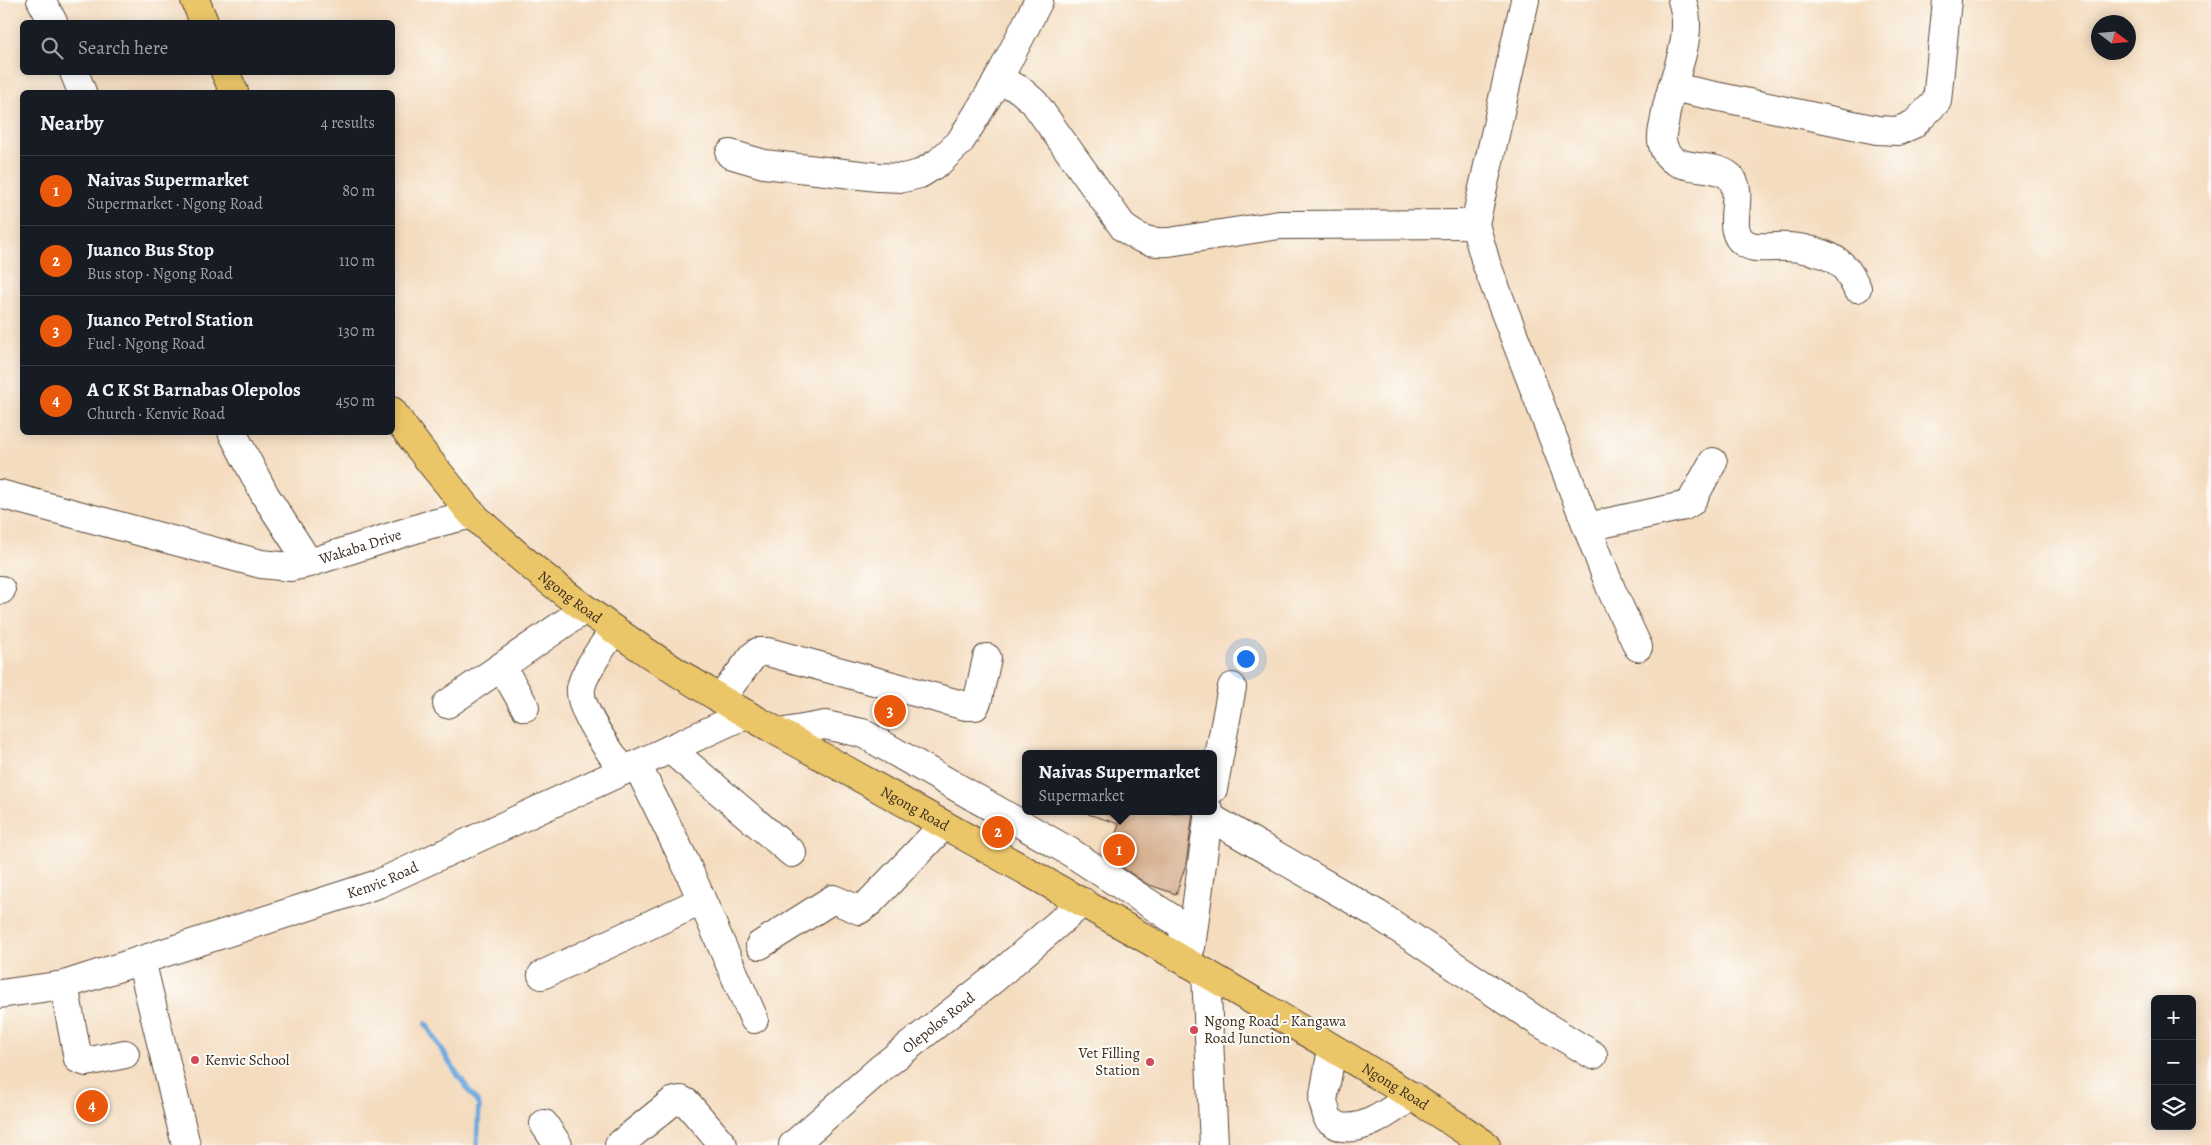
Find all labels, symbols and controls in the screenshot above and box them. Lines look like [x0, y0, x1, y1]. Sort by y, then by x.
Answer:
north arrow [2091, 15, 2136, 60]
search box [20, 20, 395, 75]
icon: search [38, 34, 66, 62]
text: Search here [78, 35, 168, 61]
text: Nearby [40, 109, 103, 137]
text: 4 results [321, 112, 375, 134]
text: Naivas Supermarket [87, 167, 249, 193]
text: 1 [53, 180, 59, 202]
text: 80 m [342, 180, 375, 202]
text: Supermarket · Ngong Road [87, 193, 263, 215]
text: Juanco Bus Stop [87, 237, 214, 263]
text: 2 [52, 250, 60, 272]
text: 110 m [339, 250, 375, 272]
text: Bus stop · Ngong Road [87, 263, 233, 285]
text: Juanco Petrol Station [87, 307, 253, 333]
text: 3 [53, 320, 59, 342]
text: 130 m [338, 320, 375, 342]
text: Fuel · Ngong Road [87, 333, 205, 355]
text: A C K St Barnabas Olepolos [87, 377, 301, 403]
text: 4 [52, 390, 60, 412]
text: 450 m [336, 390, 375, 412]
text: Church · Kenvic Road [87, 403, 225, 425]
street label: Wakaba Drive [316, 524, 404, 569]
street label: Ngong Road [534, 566, 607, 628]
your location [1233, 646, 1259, 672]
pin: 3 [874, 692, 906, 730]
popup [1022, 750, 1217, 815]
text: Naivas Supermarket [1039, 759, 1200, 785]
street label: Ngong Road [877, 781, 954, 836]
text: Supermarket [1039, 785, 1124, 807]
pin: 2 [982, 813, 1014, 851]
pin: 1 [1103, 831, 1135, 869]
street label: Kenvic Road [344, 856, 422, 903]
street label: Olepolos Road [898, 987, 980, 1058]
map controls [2151, 995, 2196, 1130]
button: + [2151, 995, 2196, 1040]
place label: Ngong Road - Kangawa Road Junction [1204, 1011, 1346, 1048]
marker: Ngong Road - Kangawa Road Junction [1188, 1024, 1200, 1036]
button: − [2151, 1040, 2196, 1085]
place label: Vet Filling Station [1077, 1043, 1140, 1080]
place label: Kenvic School [205, 1050, 290, 1070]
marker: Kenvic School [189, 1054, 201, 1066]
marker: Vet Filling Station [1144, 1056, 1156, 1068]
street label: Ngong Road [1358, 1058, 1434, 1115]
button: layers [2151, 1085, 2196, 1130]
pin: 4 [76, 1087, 108, 1125]

